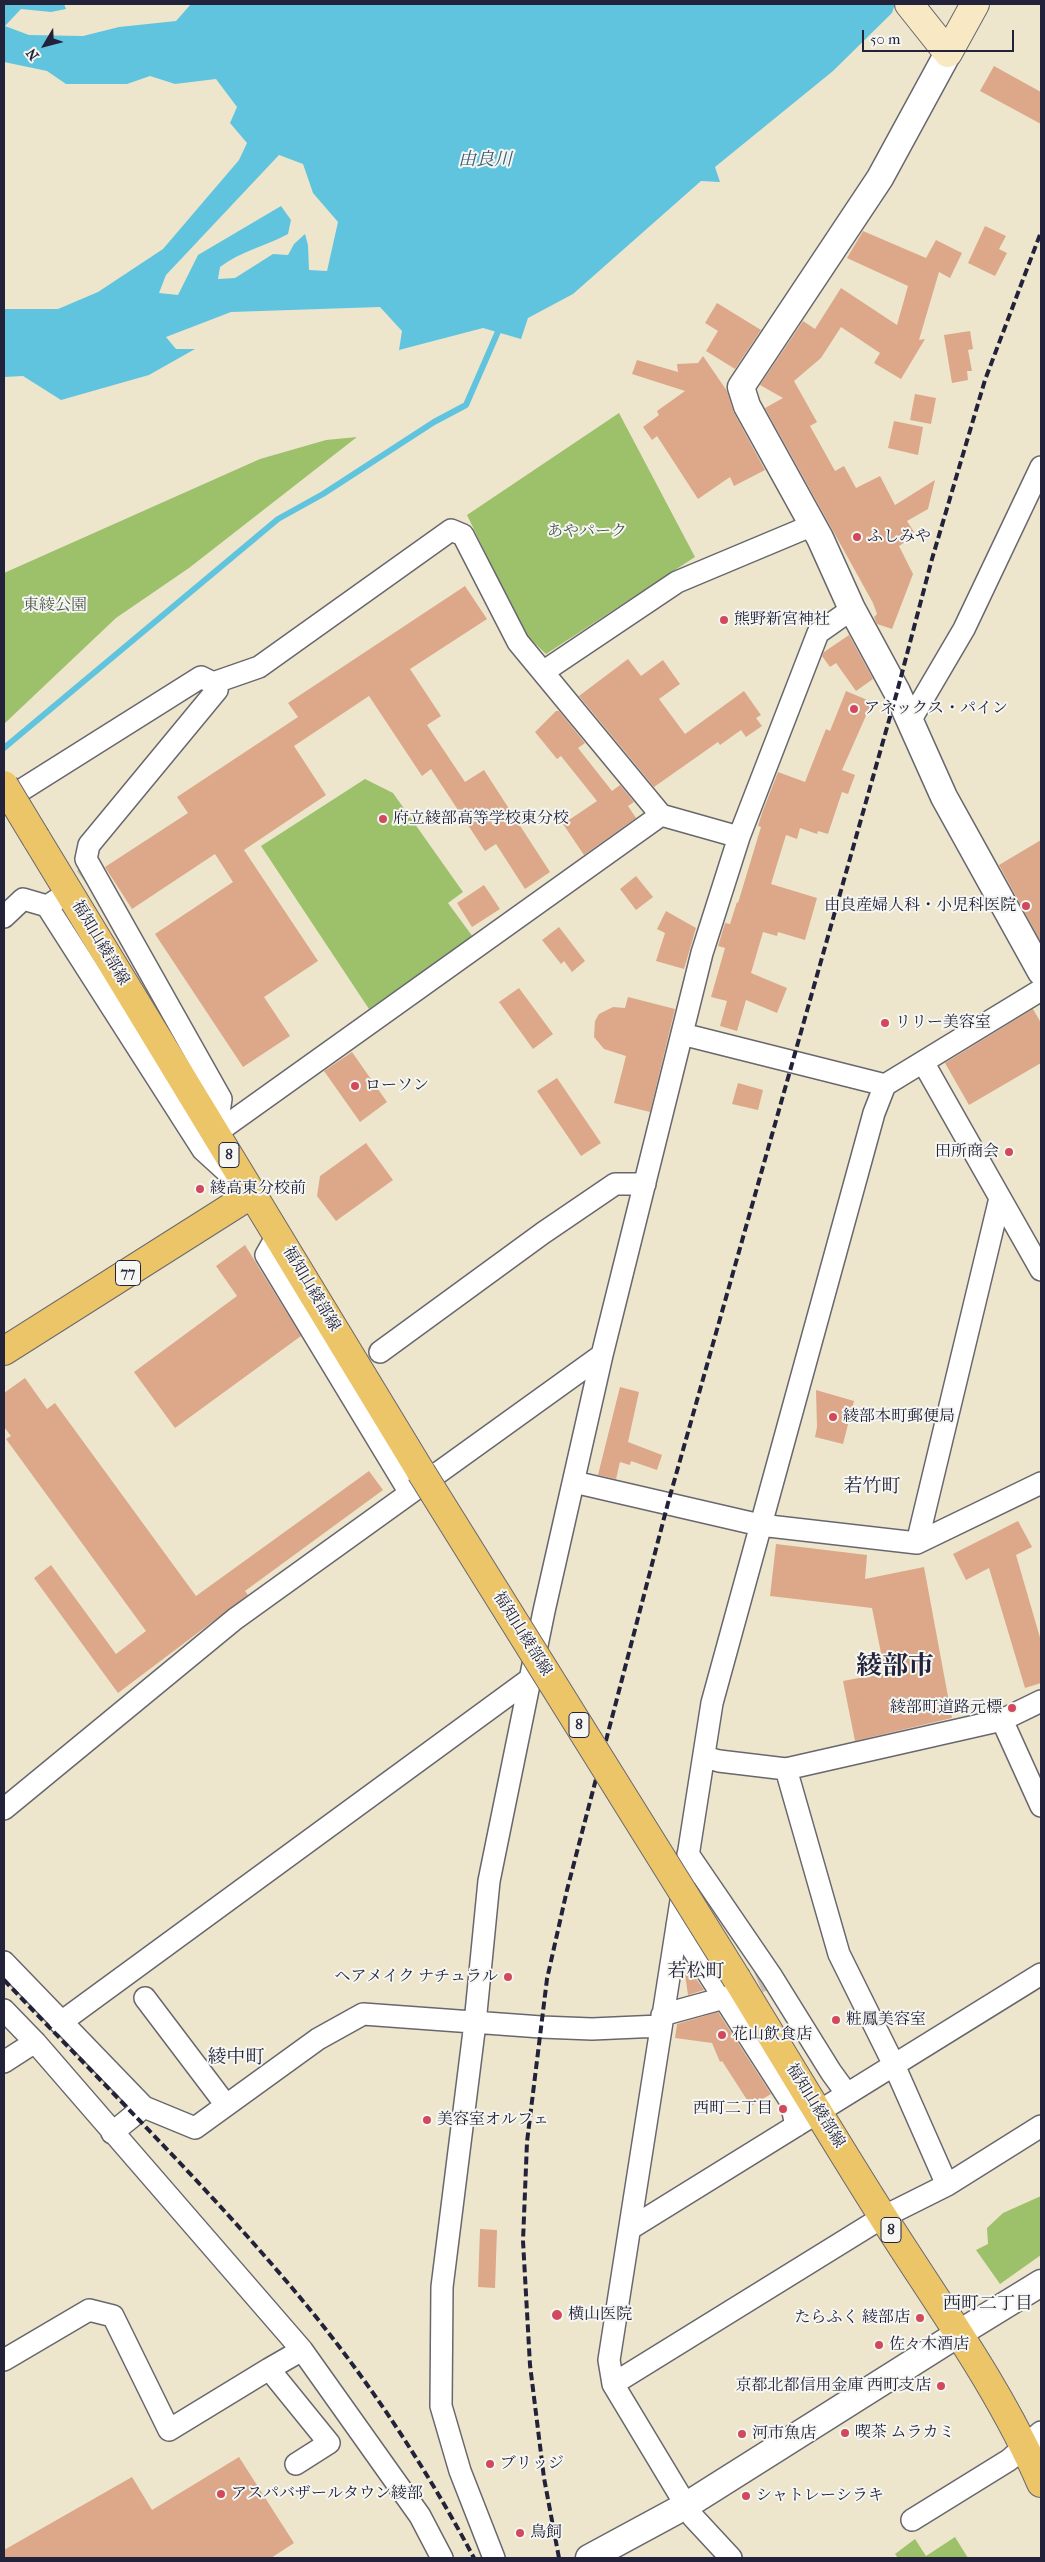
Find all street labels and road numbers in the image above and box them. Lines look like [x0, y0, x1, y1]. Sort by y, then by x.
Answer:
street label: 福知山綾部線 [67, 897, 133, 989]
road number: 8 [219, 1142, 239, 1168]
street label: 福知山綾部線 [278, 1243, 344, 1335]
road number: 77 [116, 1260, 140, 1286]
street label: 福知山綾部線 [488, 1588, 556, 1680]
road number: 8 [569, 1712, 589, 1738]
street label: 福知山綾部線 [781, 2060, 849, 2152]
road number: 8 [881, 2218, 901, 2242]

